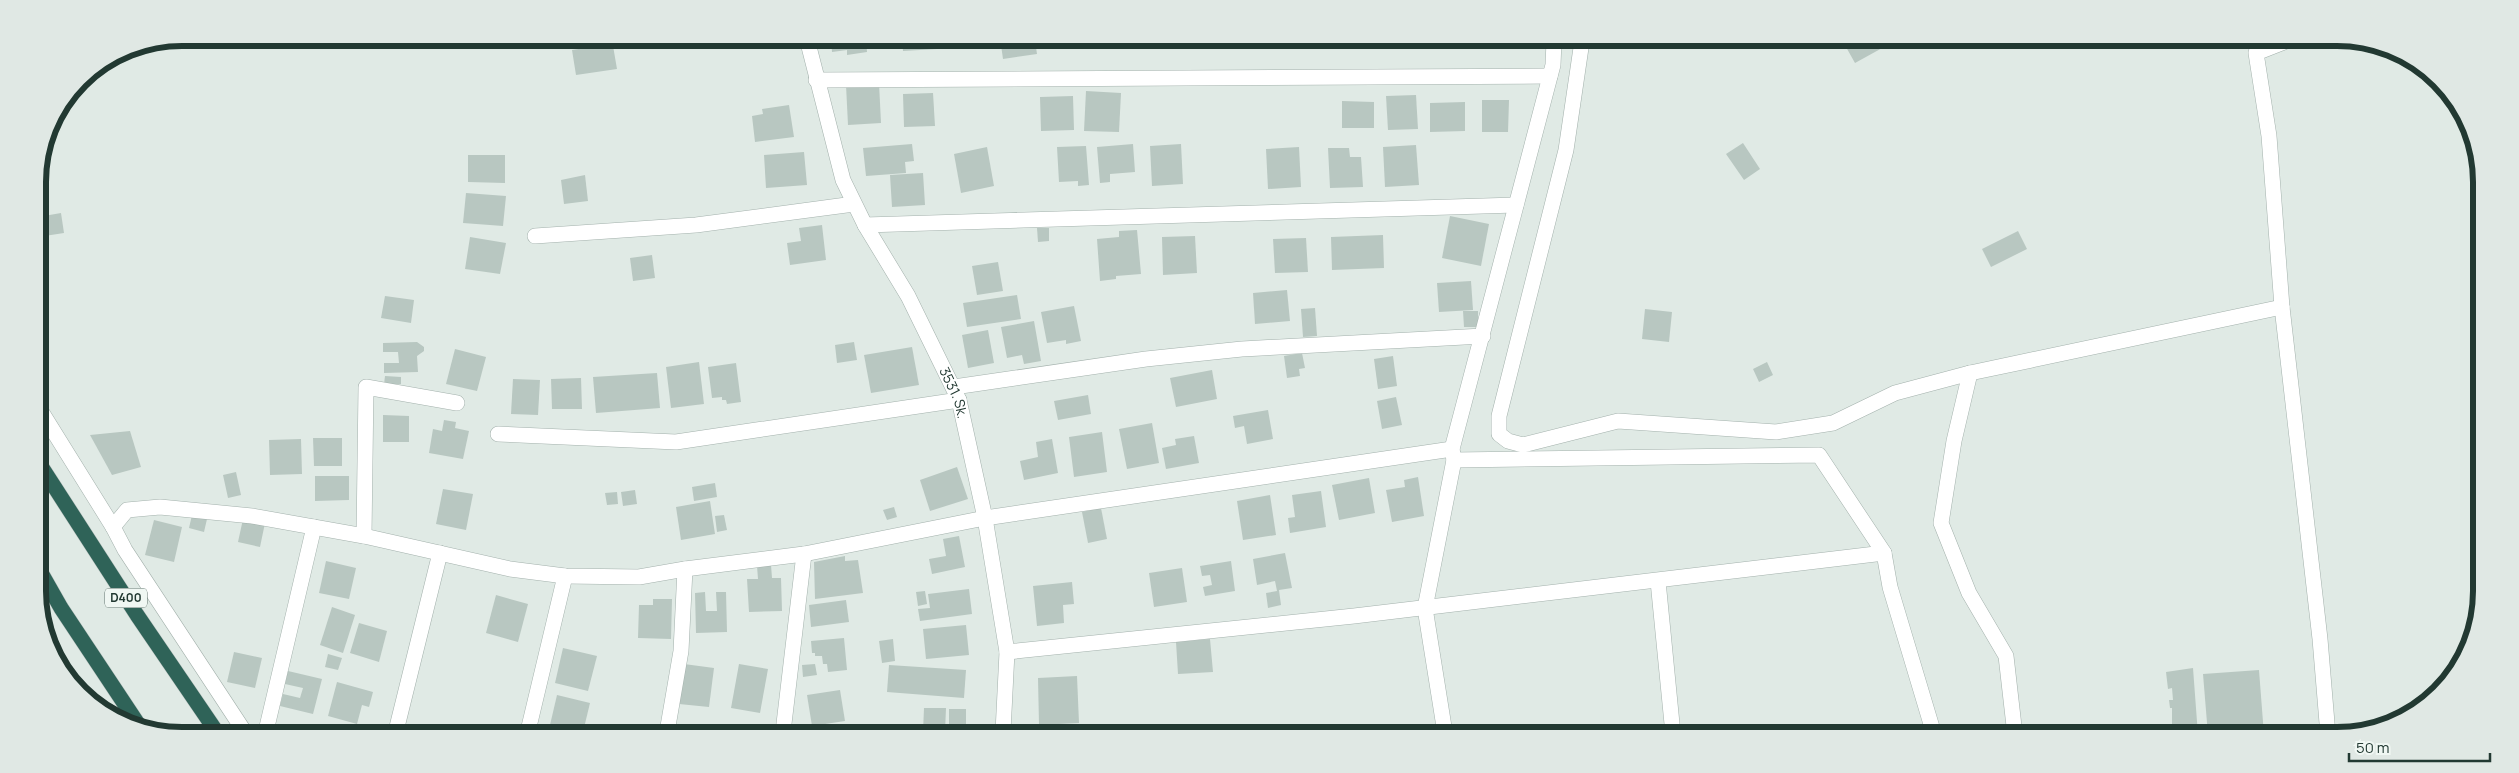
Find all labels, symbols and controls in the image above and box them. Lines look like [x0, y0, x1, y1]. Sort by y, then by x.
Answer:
street label: 3531. Sk. [935, 364, 973, 420]
road number: D400 [105, 588, 147, 608]
scale bar [2349, 730, 2490, 762]
text: 50 m [2356, 737, 2390, 758]

